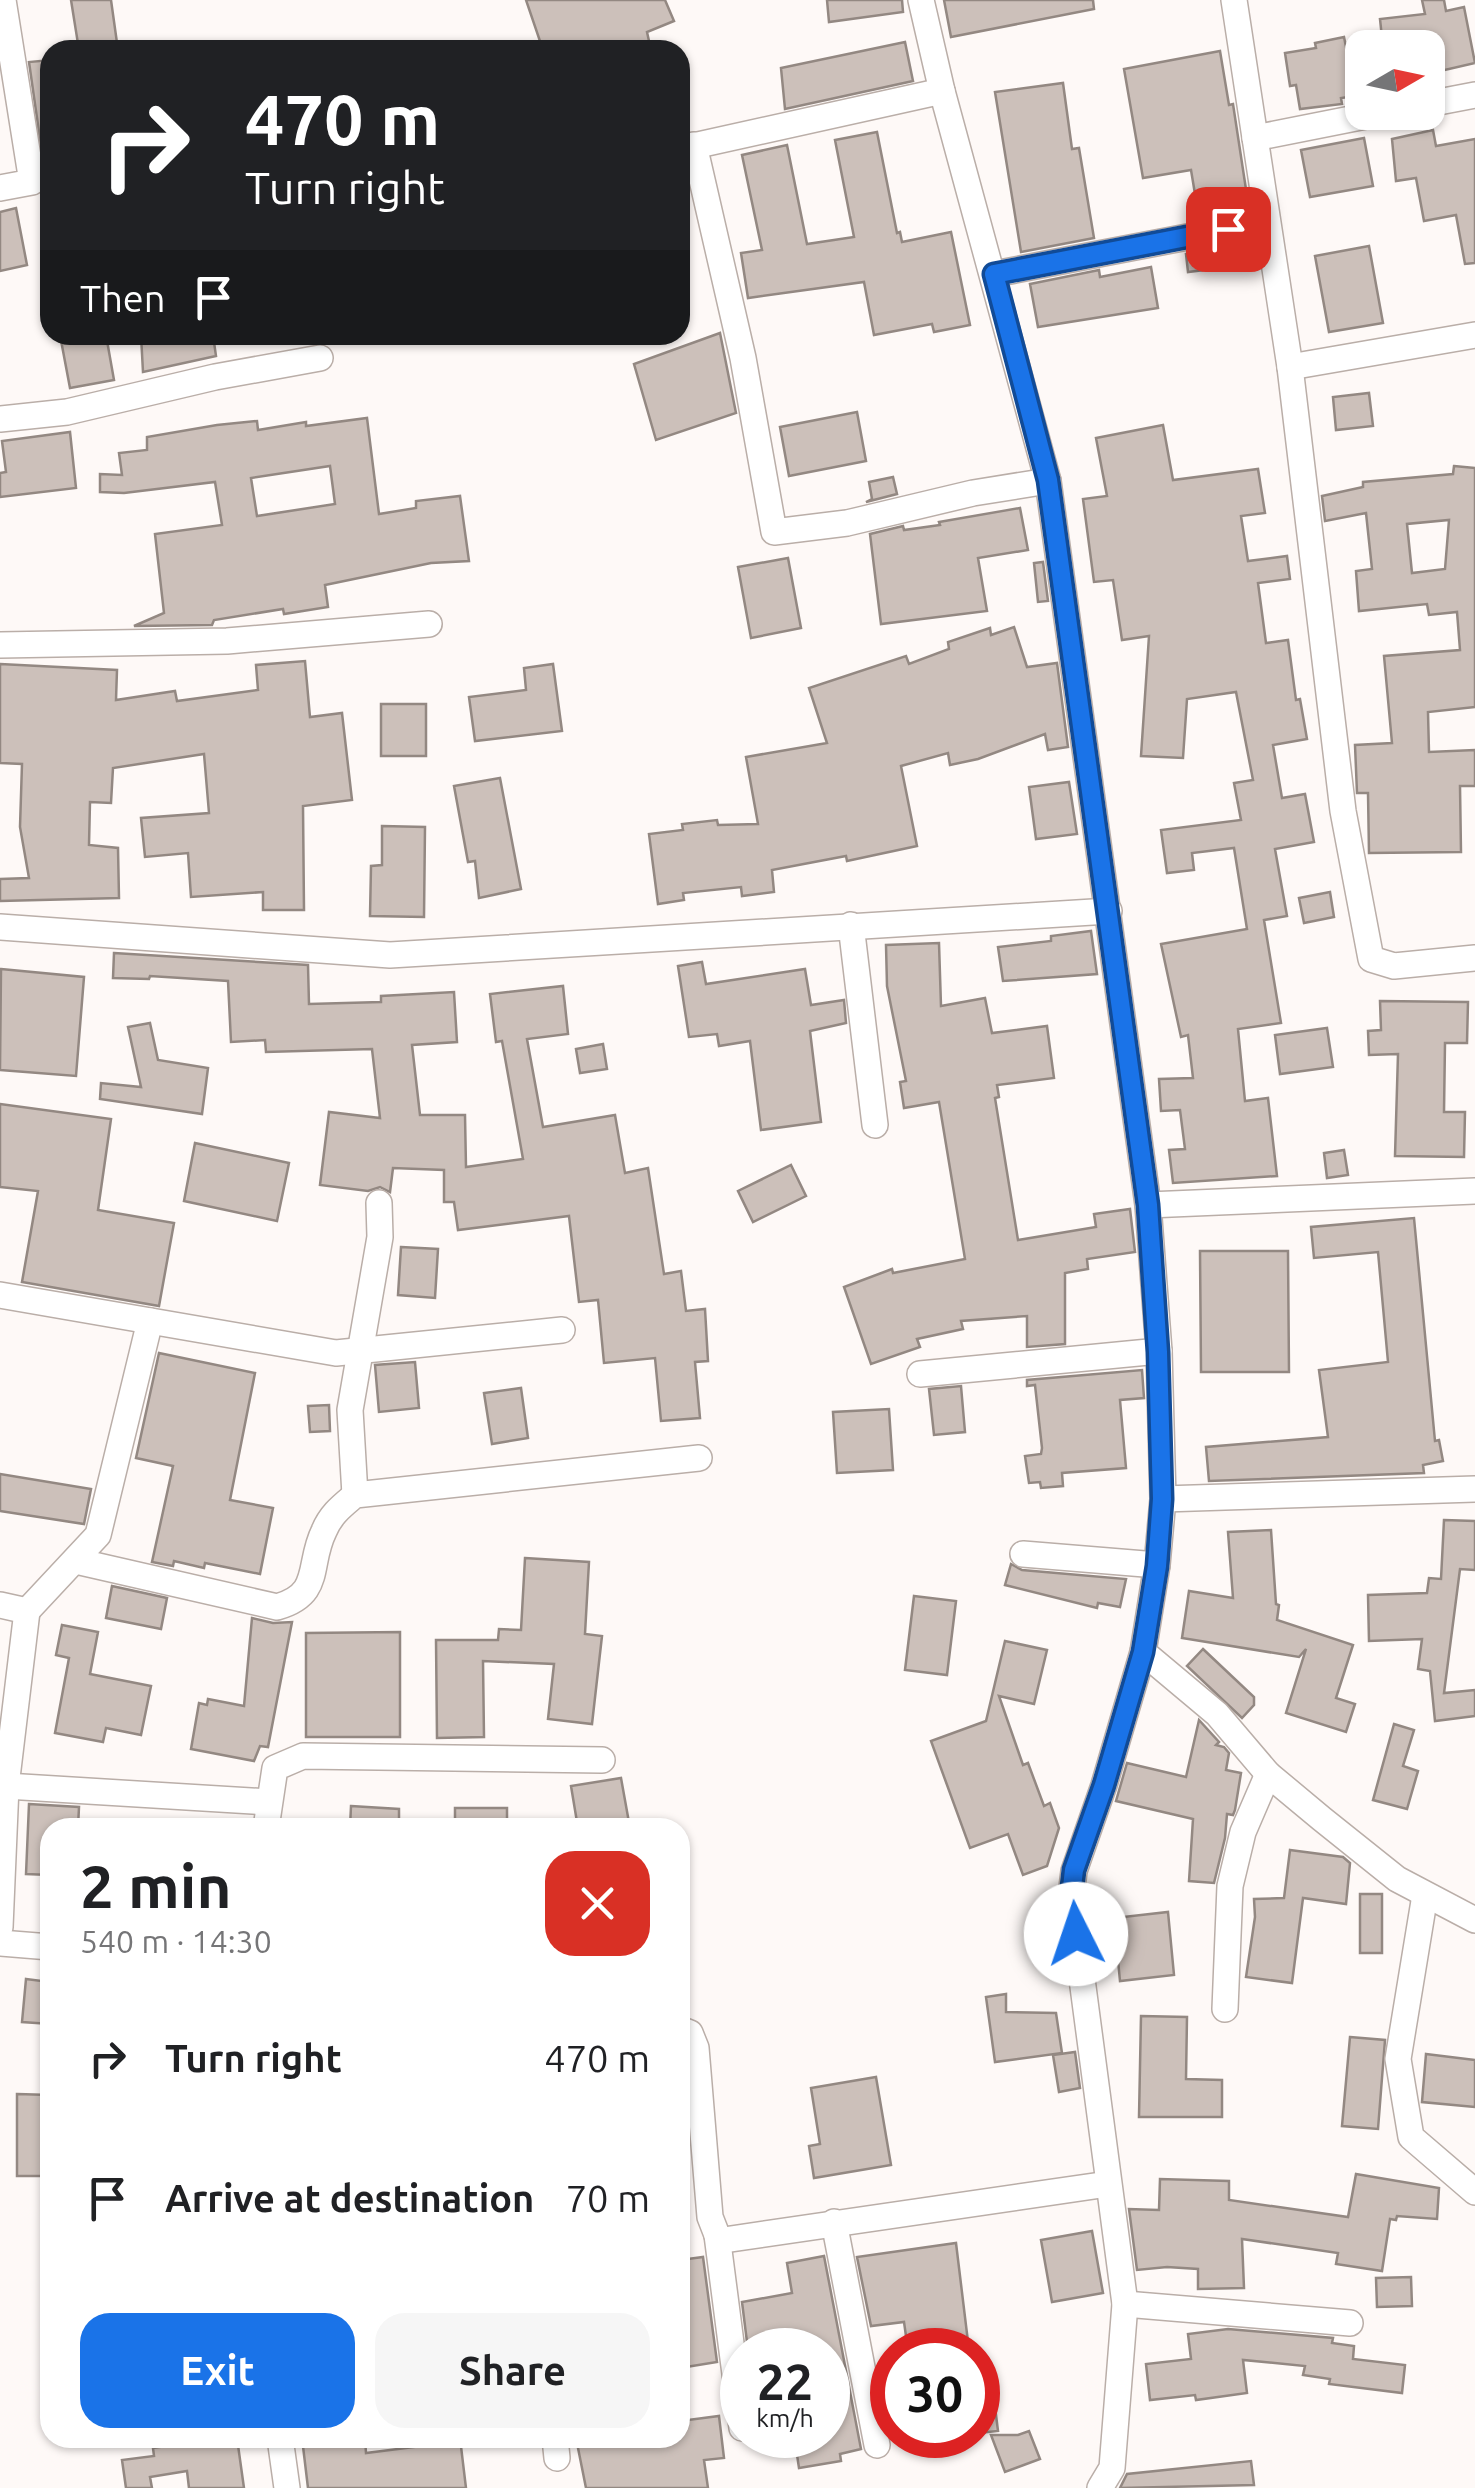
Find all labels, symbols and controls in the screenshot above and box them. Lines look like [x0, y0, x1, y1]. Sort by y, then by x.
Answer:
north arrow [1345, 30, 1445, 130]
map controls [1345, 30, 1445, 130]
icon: right [80, 80, 210, 210]
text: 470 m [245, 80, 440, 158]
text: Turn right [245, 162, 445, 213]
pin [1186, 187, 1271, 272]
icon: arrive [1201, 202, 1256, 257]
icon: arrive [186, 270, 241, 325]
text: Then [80, 277, 166, 319]
button: close [545, 1851, 650, 1956]
text: 2 min [80, 1852, 232, 1919]
position arrow [1024, 1882, 1128, 1986]
text: 540 m · 14:30 [80, 1923, 272, 1959]
icon: right [80, 2031, 135, 2086]
text: Turn right [165, 2037, 342, 2079]
text: 470 m [544, 2037, 650, 2079]
icon: arrive [80, 2171, 135, 2226]
text: Arrive at destination [165, 2177, 534, 2219]
text: 70 m [566, 2177, 650, 2219]
button: Exit [80, 2313, 355, 2428]
button: Share [375, 2313, 650, 2428]
speed limit sign: 30 [870, 2328, 1000, 2458]
text: 22 [757, 2353, 813, 2409]
text: km/h [756, 2404, 814, 2432]

